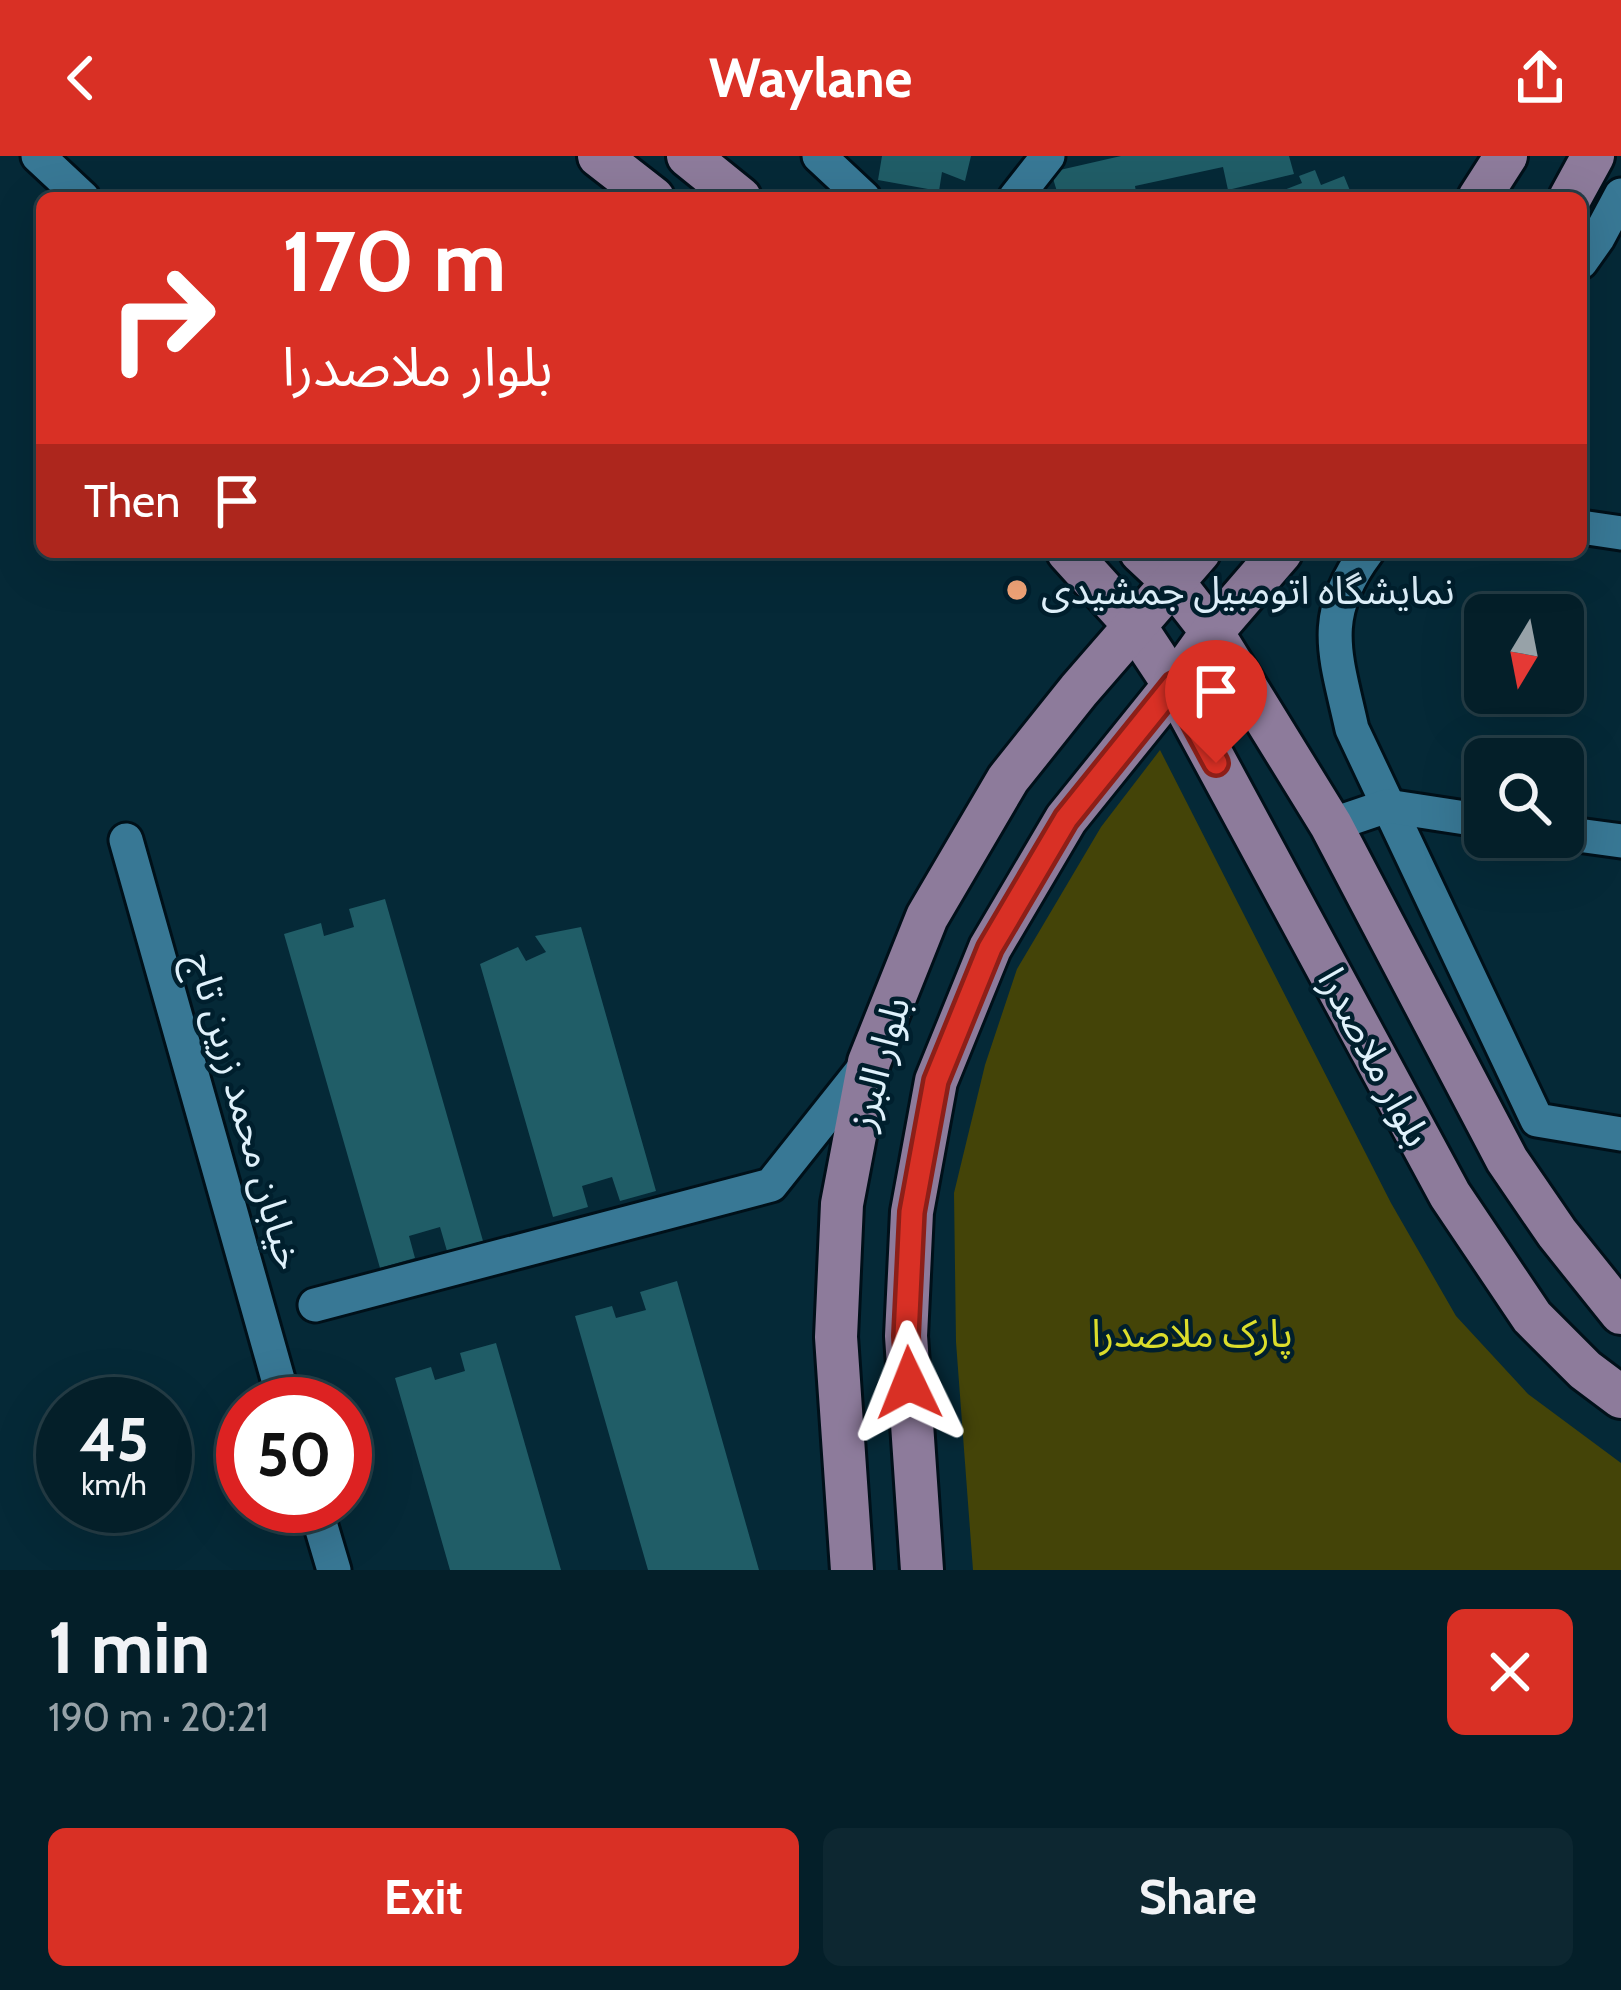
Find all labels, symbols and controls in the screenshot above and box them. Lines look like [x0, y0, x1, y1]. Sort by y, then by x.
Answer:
icon: back [48, 45, 114, 111]
text: Waylane [709, 45, 912, 111]
icon: share [1507, 45, 1573, 111]
text: 170 m [282, 210, 506, 312]
icon: right [84, 240, 240, 396]
text: بلوار ملاصدرا [282, 334, 553, 400]
icon: arrive [204, 468, 270, 534]
text: Then [84, 474, 180, 528]
place label: نمایشگاه اتومبیل جمشیدی [1041, 566, 1455, 614]
marker: نمایشگاه اتومبیل جمشیدی [1004, 577, 1030, 603]
north arrow [1464, 594, 1584, 714]
map controls [1464, 594, 1584, 858]
pin [1165, 640, 1267, 763]
icon: arrive [1183, 658, 1249, 724]
button: search [1464, 738, 1584, 858]
street label: خیابان محمد زرین تاج [173, 947, 314, 1277]
street label: بلوار ملاصدرا [1308, 959, 1442, 1155]
street label: بلوار البرز [836, 991, 920, 1136]
park label: پارک ملاصدرا [1091, 1309, 1293, 1359]
position arrow [846, 1320, 972, 1446]
speed limit sign: 50 [216, 1377, 372, 1533]
text: 45 [79, 1403, 149, 1476]
text: km/h [81, 1466, 147, 1503]
text: 1 min [48, 1604, 210, 1691]
button: close [1447, 1609, 1573, 1735]
text: 190 m · 20:21 [48, 1693, 269, 1741]
button: Exit [48, 1828, 799, 1966]
button: Share [823, 1828, 1573, 1966]

